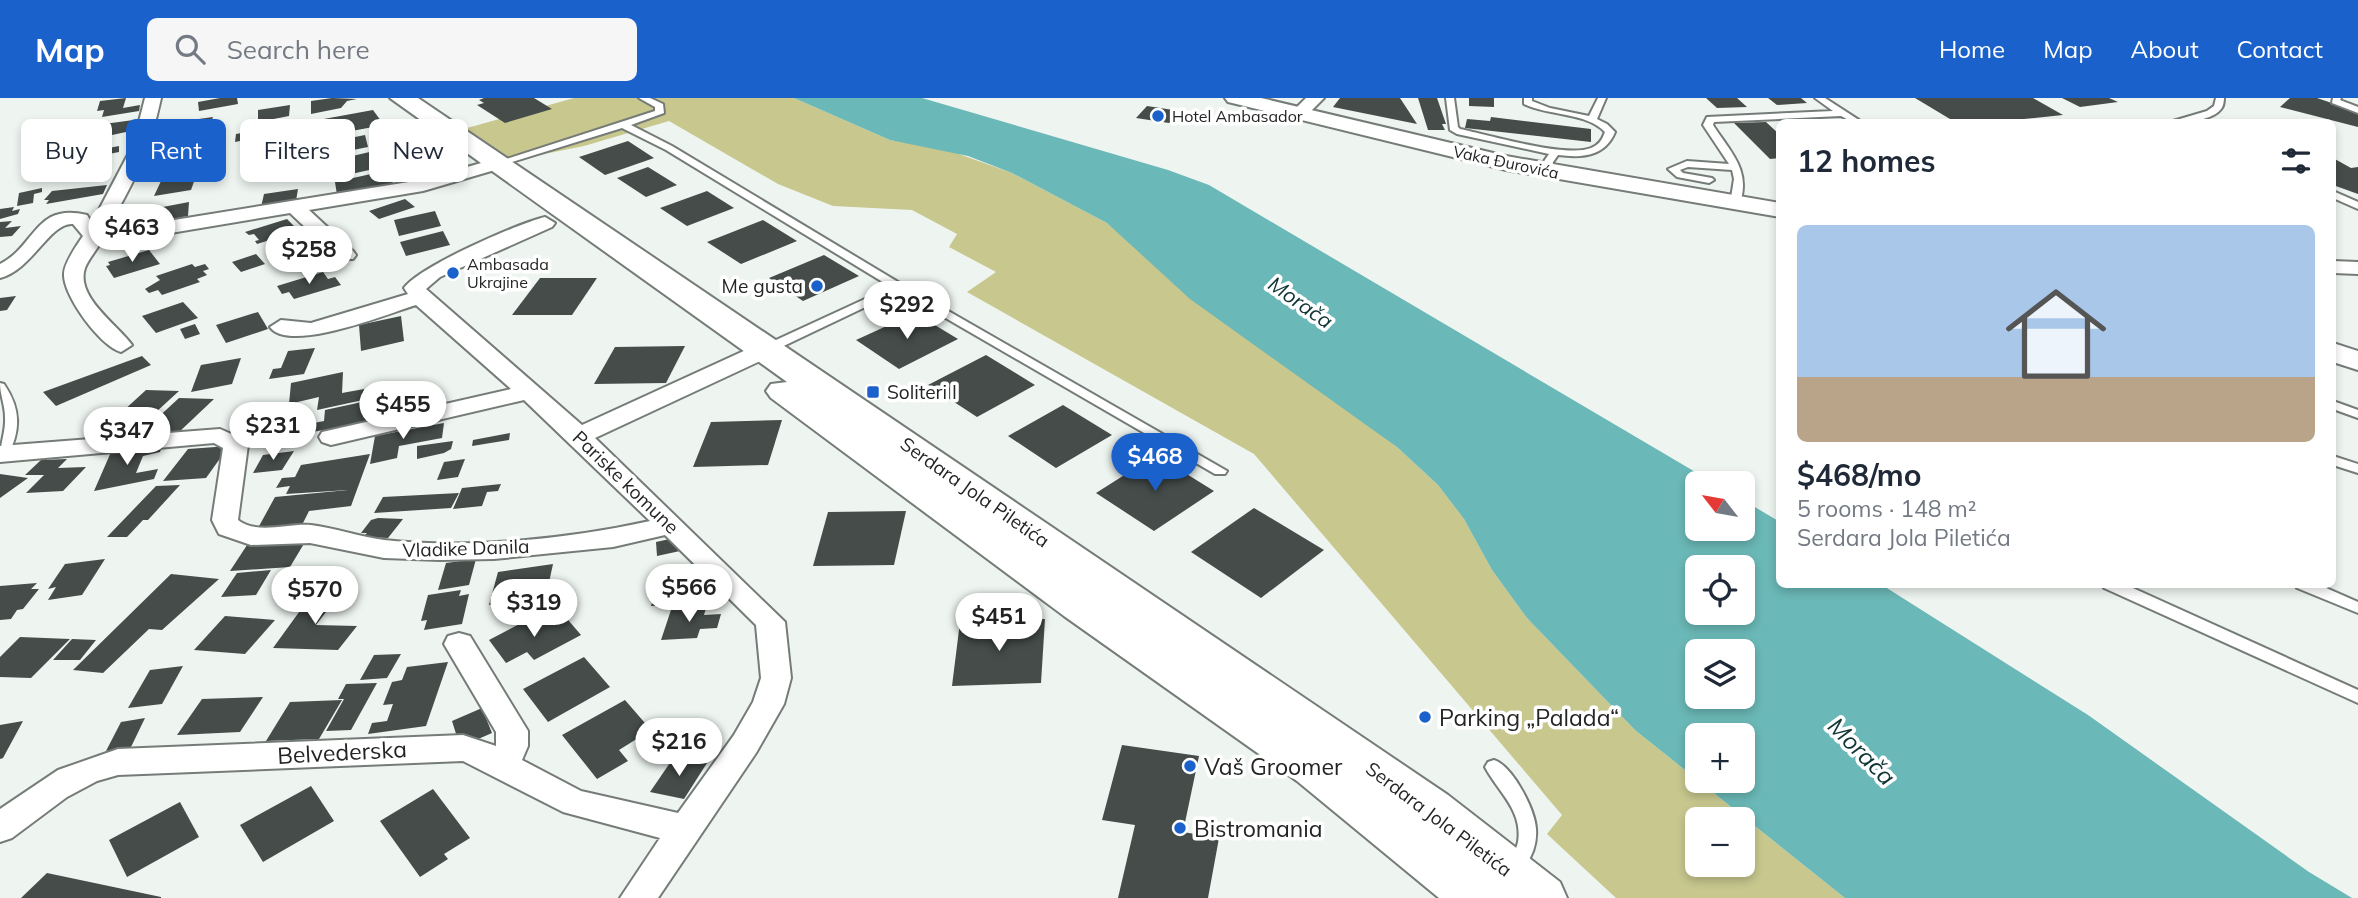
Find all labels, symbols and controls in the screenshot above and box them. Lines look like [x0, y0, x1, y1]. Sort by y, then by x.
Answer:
search box [147, 18, 637, 81]
text: Map [35, 29, 105, 70]
icon: search [171, 30, 209, 68]
text: Search here [227, 33, 370, 66]
text: Home [1939, 34, 2005, 64]
text: Map [2043, 34, 2093, 64]
text: About [2131, 34, 2199, 64]
text: Contact [2237, 34, 2323, 64]
place label: Hotel Ambasador [1172, 106, 1303, 126]
marker: Hotel Ambasador [1150, 108, 1166, 124]
chip: Buy [21, 119, 112, 182]
chip: Rent [126, 119, 226, 182]
chip: Filters [240, 119, 355, 182]
chip: New [369, 119, 468, 182]
street label: Vaka Đurovića [1451, 141, 1561, 183]
text: 12 homes [1797, 142, 1936, 180]
icon: filters [2277, 142, 2315, 180]
pin: $463 [91, 204, 173, 264]
text: $463 [104, 212, 160, 241]
pin: $258 [268, 226, 350, 286]
text: $258 [281, 234, 337, 263]
place label: Ambasada Ukrajine [467, 254, 549, 292]
marker: Ambasada Ukrajine [445, 265, 461, 281]
water label: Morača [1264, 270, 1338, 334]
icon: home [1993, 271, 2119, 397]
place label: Me gusta [722, 274, 803, 298]
marker: Me gusta [809, 278, 825, 294]
pin: $292 [866, 282, 948, 341]
text: $292 [879, 289, 935, 318]
place label: Soliteri I [887, 380, 957, 404]
pin: $455 [362, 382, 444, 441]
marker: Soliteri I [865, 384, 881, 400]
text: $455 [375, 389, 431, 418]
pin: $231 [232, 402, 314, 462]
pin: $347 [86, 408, 168, 467]
text: $231 [245, 410, 301, 439]
text: $347 [99, 415, 155, 444]
street label: Pariske komune [568, 425, 684, 539]
street label: Serdara Jola Piletića [896, 432, 1054, 552]
pin: $468 [1114, 434, 1196, 493]
text: $468 [1127, 441, 1183, 470]
text: $468/mo [1797, 456, 1921, 494]
north arrow [1685, 471, 1755, 541]
map controls [1685, 471, 1755, 877]
text: 5 rooms · 148 m² [1797, 494, 1977, 523]
text: Serdara Jola Piletića [1797, 523, 2011, 552]
street label: Vladike Danila [402, 534, 530, 562]
button: locate [1685, 555, 1755, 625]
pin: $566 [648, 564, 730, 624]
pin: $570 [274, 566, 356, 626]
text: $566 [661, 572, 717, 601]
text: $570 [287, 574, 343, 603]
pin: $319 [493, 580, 575, 639]
text: $319 [506, 587, 562, 616]
pin: $451 [958, 594, 1040, 653]
text: $451 [971, 601, 1027, 630]
button: layers [1685, 639, 1755, 709]
place label: Parking „Palada“ [1439, 703, 1619, 732]
marker: Parking „Palada“ [1417, 709, 1433, 725]
water label: Morača [1822, 711, 1902, 791]
pin: $216 [638, 718, 720, 778]
button: + [1685, 723, 1755, 793]
text: $216 [651, 726, 707, 755]
street label: Belvederska [276, 734, 408, 770]
place label: Vaš Groomer [1204, 752, 1343, 781]
street label: Serdara Jola Piletića [1361, 756, 1517, 882]
marker: Vaš Groomer [1182, 758, 1198, 774]
button: − [1685, 807, 1755, 877]
place label: Bistromania [1194, 814, 1323, 843]
marker: Bistromania [1172, 820, 1188, 836]

